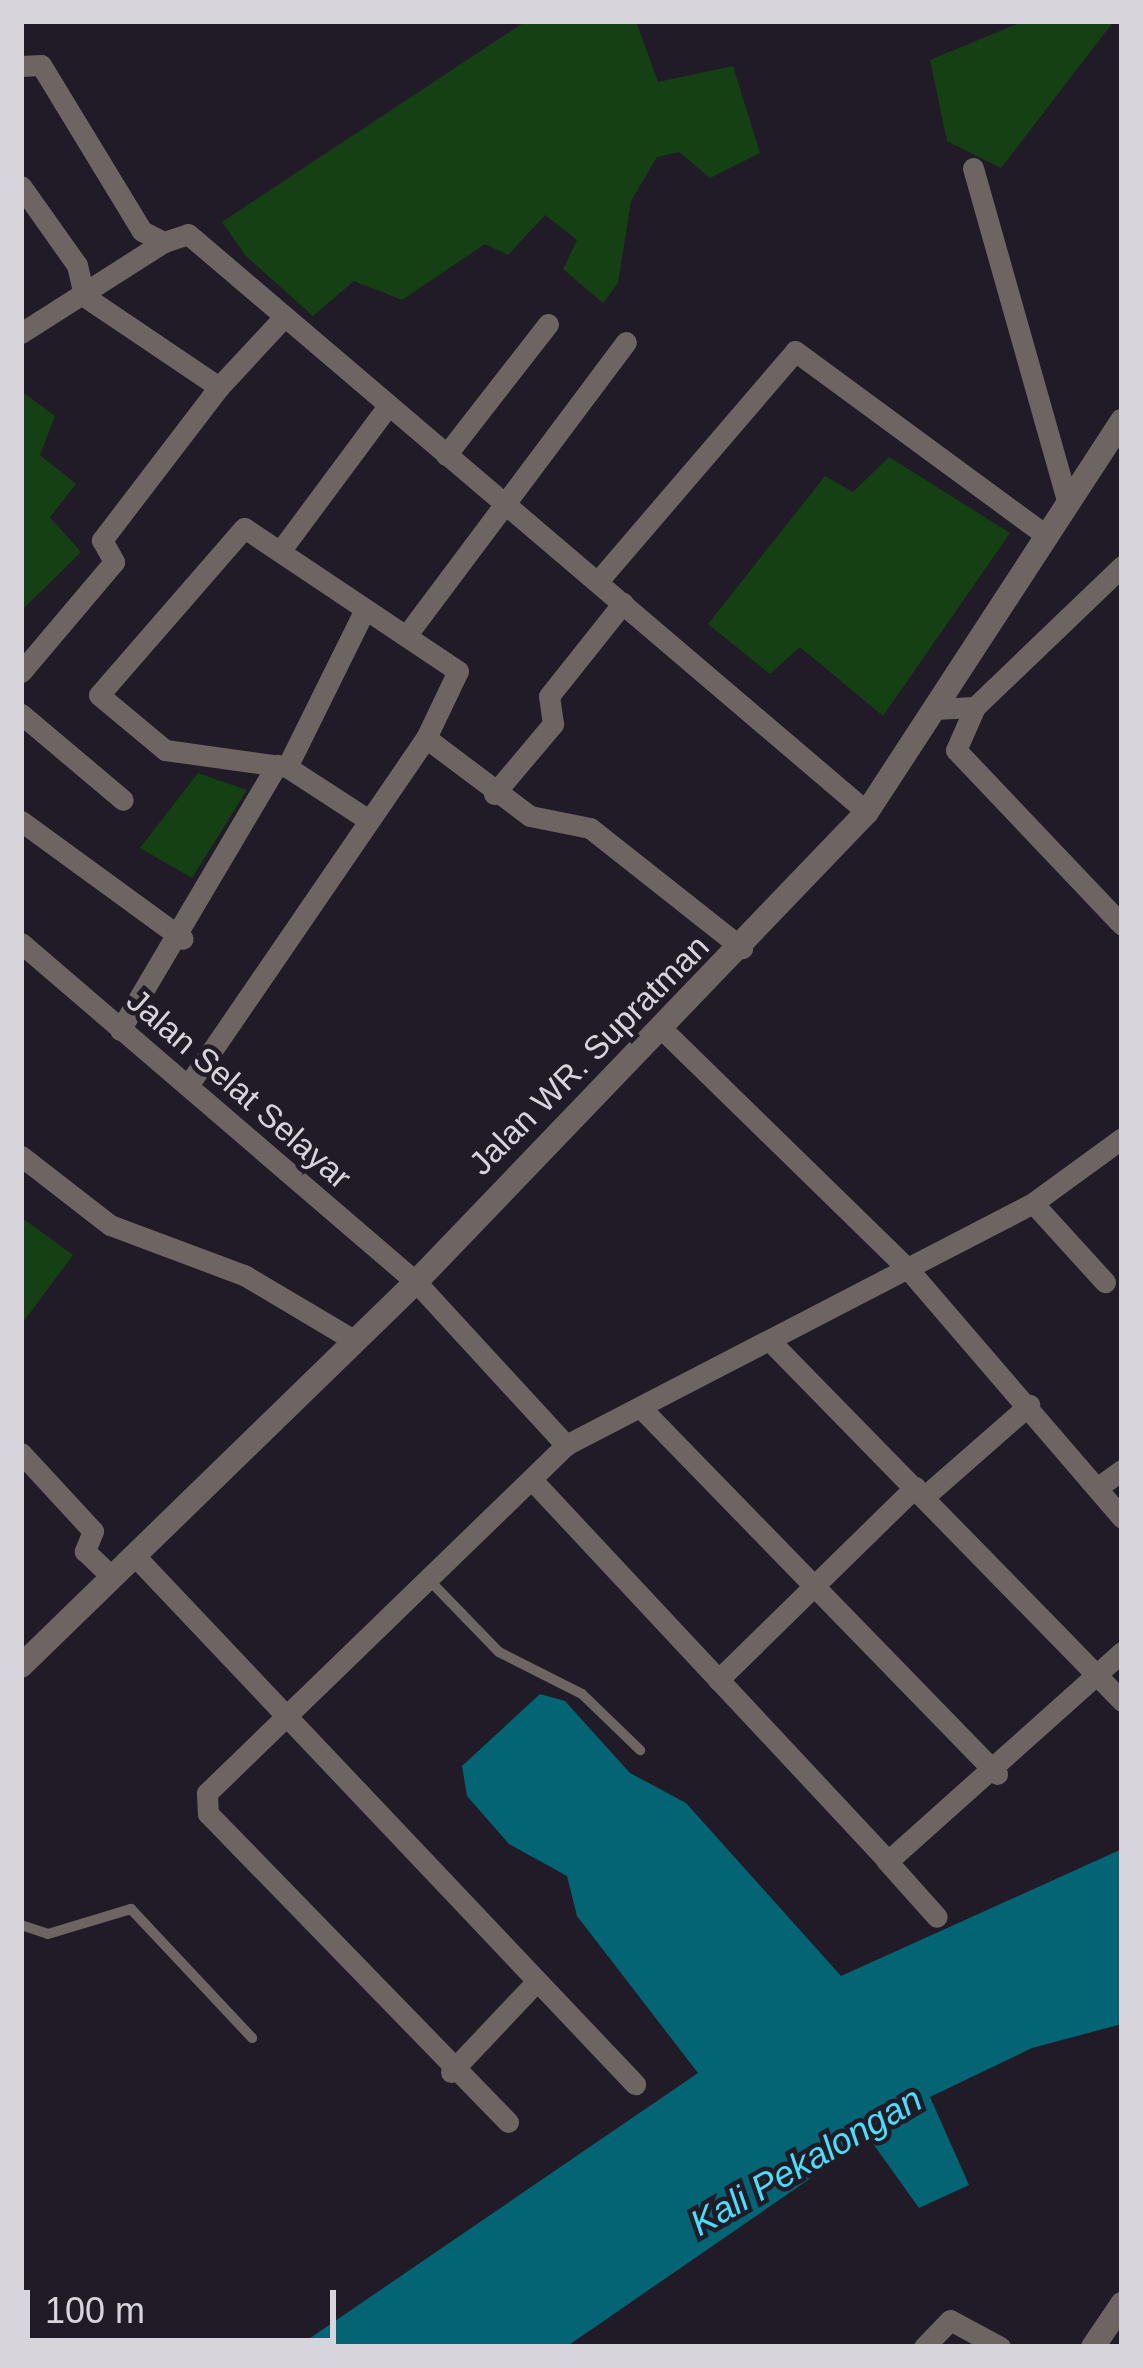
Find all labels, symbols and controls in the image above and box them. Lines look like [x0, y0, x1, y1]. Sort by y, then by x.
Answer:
street label: Jalan WR. Supratman [461, 927, 717, 1183]
street label: Jalan Selat Selayar [119, 981, 359, 1197]
water label: Kali Pekalongan [683, 2077, 929, 2245]
scale bar [30, 2266, 342, 2340]
text: 100 m [45, 2290, 145, 2331]

